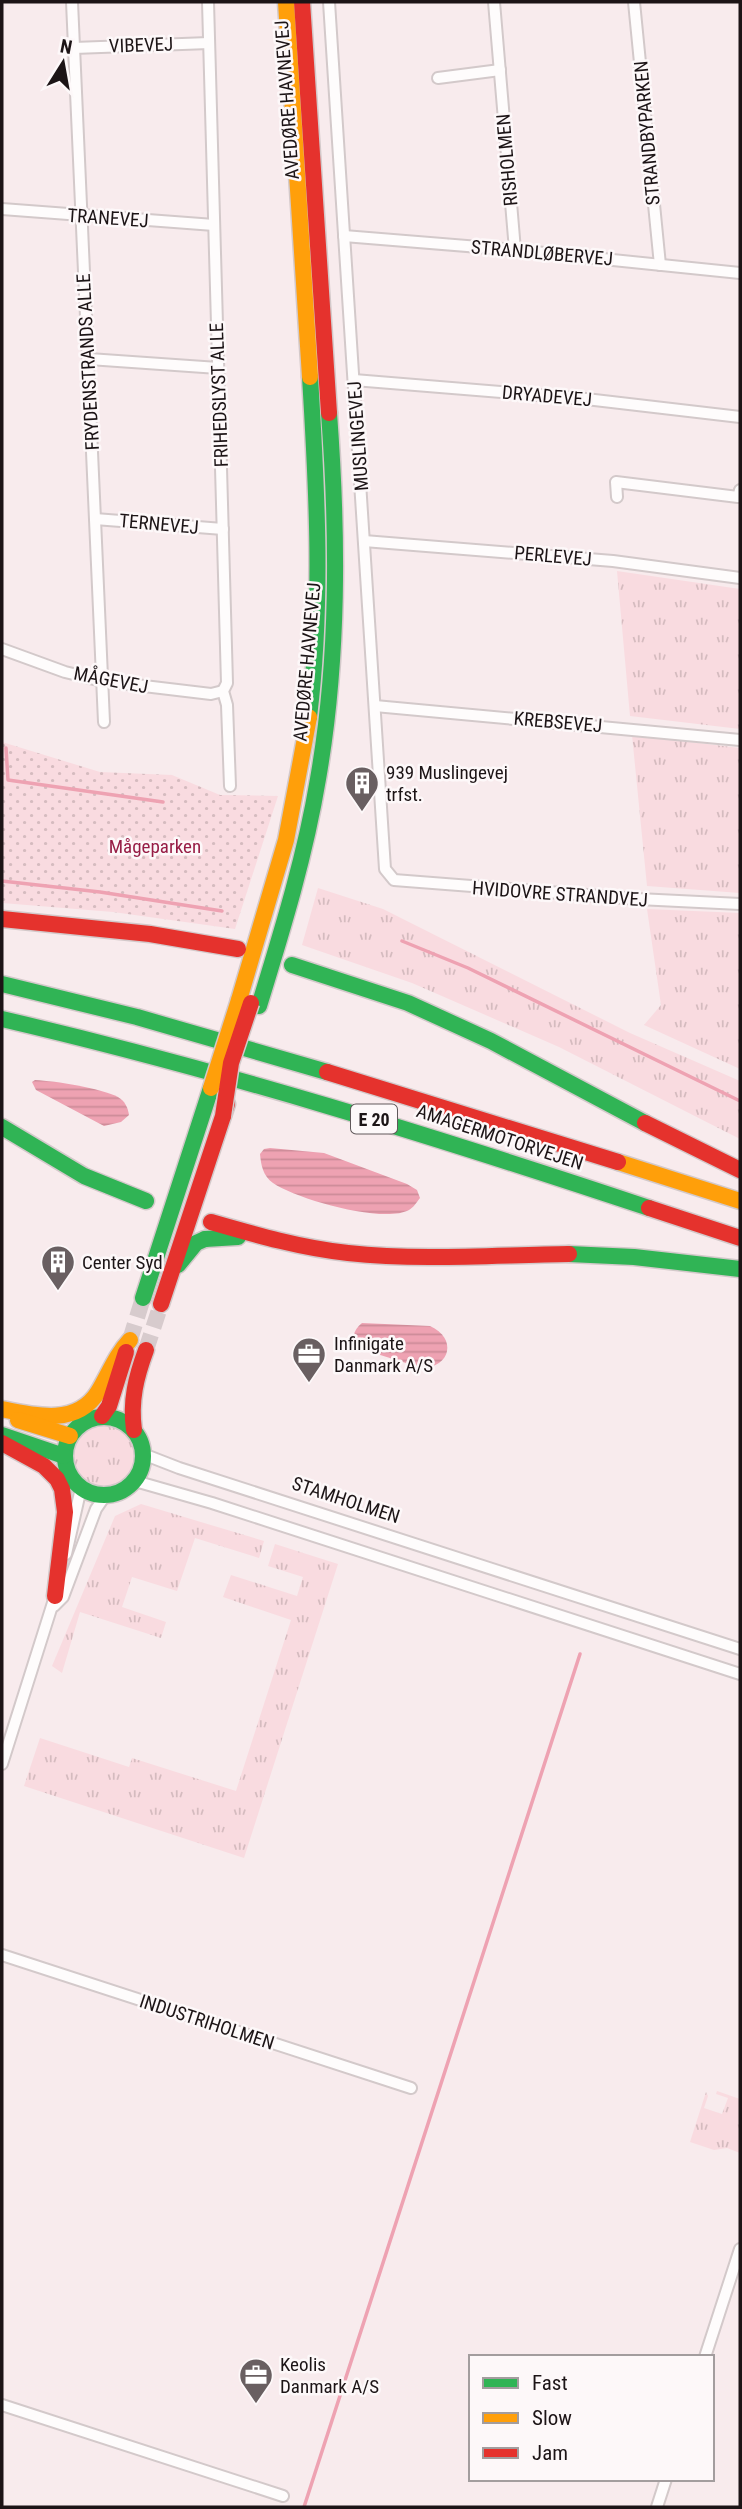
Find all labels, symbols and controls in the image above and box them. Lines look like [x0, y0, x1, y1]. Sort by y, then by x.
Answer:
street label: AVEDØRE HAVNEVEJ [270, 20, 304, 180]
north arrow [28, 28, 98, 98]
street label: VIBEVEJ [108, 32, 174, 58]
text: N [58, 34, 74, 59]
street label: STRANDBYPARKEN [629, 60, 665, 206]
street label: RISHOLMEN [492, 113, 522, 207]
street label: TRANEVEJ [67, 204, 149, 232]
street label: STRANDLØBERVEJ [470, 235, 614, 271]
street label: FRYDENSTRANDS ALLE [72, 273, 104, 451]
street label: FRIHEDSLYST ALLE [205, 322, 233, 468]
street label: MUSLINGEVEJ [343, 380, 373, 492]
street label: DRYADEVEJ [501, 381, 593, 411]
street label: TERNEVEJ [118, 509, 200, 539]
street label: PERLEVEJ [513, 541, 593, 571]
street label: AVEDØRE HAVNEVEJ [289, 581, 325, 743]
street label: MÅGEVEJ [72, 662, 150, 698]
street label: KREBSEVEJ [513, 707, 603, 737]
place label: 939 Muslingevej trfst. [386, 761, 508, 806]
building icon: 939 Muslingevej trfst. [343, 764, 381, 813]
park label: Mågeparken [109, 835, 201, 858]
street label: HVIDOVRE STRANDVEJ [471, 876, 649, 912]
street label: AMAGERMOTORVEJEN [414, 1099, 586, 1175]
road number: E 20 [351, 1104, 397, 1134]
building icon: Center Syd [39, 1243, 77, 1292]
place label: Center Syd [82, 1251, 163, 1274]
place label: Infinigate Danmark A/S [334, 1332, 433, 1377]
office icon: Infinigate Danmark A/S [290, 1335, 328, 1384]
street label: STAMHOLMEN [289, 1472, 403, 1528]
street label: INDUSTRIHOLMEN [137, 1989, 277, 2055]
place label: Keolis Danmark A/S [280, 2353, 379, 2398]
legend [469, 2355, 714, 2481]
office icon: Keolis Danmark A/S [237, 2356, 275, 2405]
text: Fast [532, 2371, 568, 2395]
text: Slow [532, 2406, 572, 2430]
text: Jam [532, 2441, 568, 2465]

